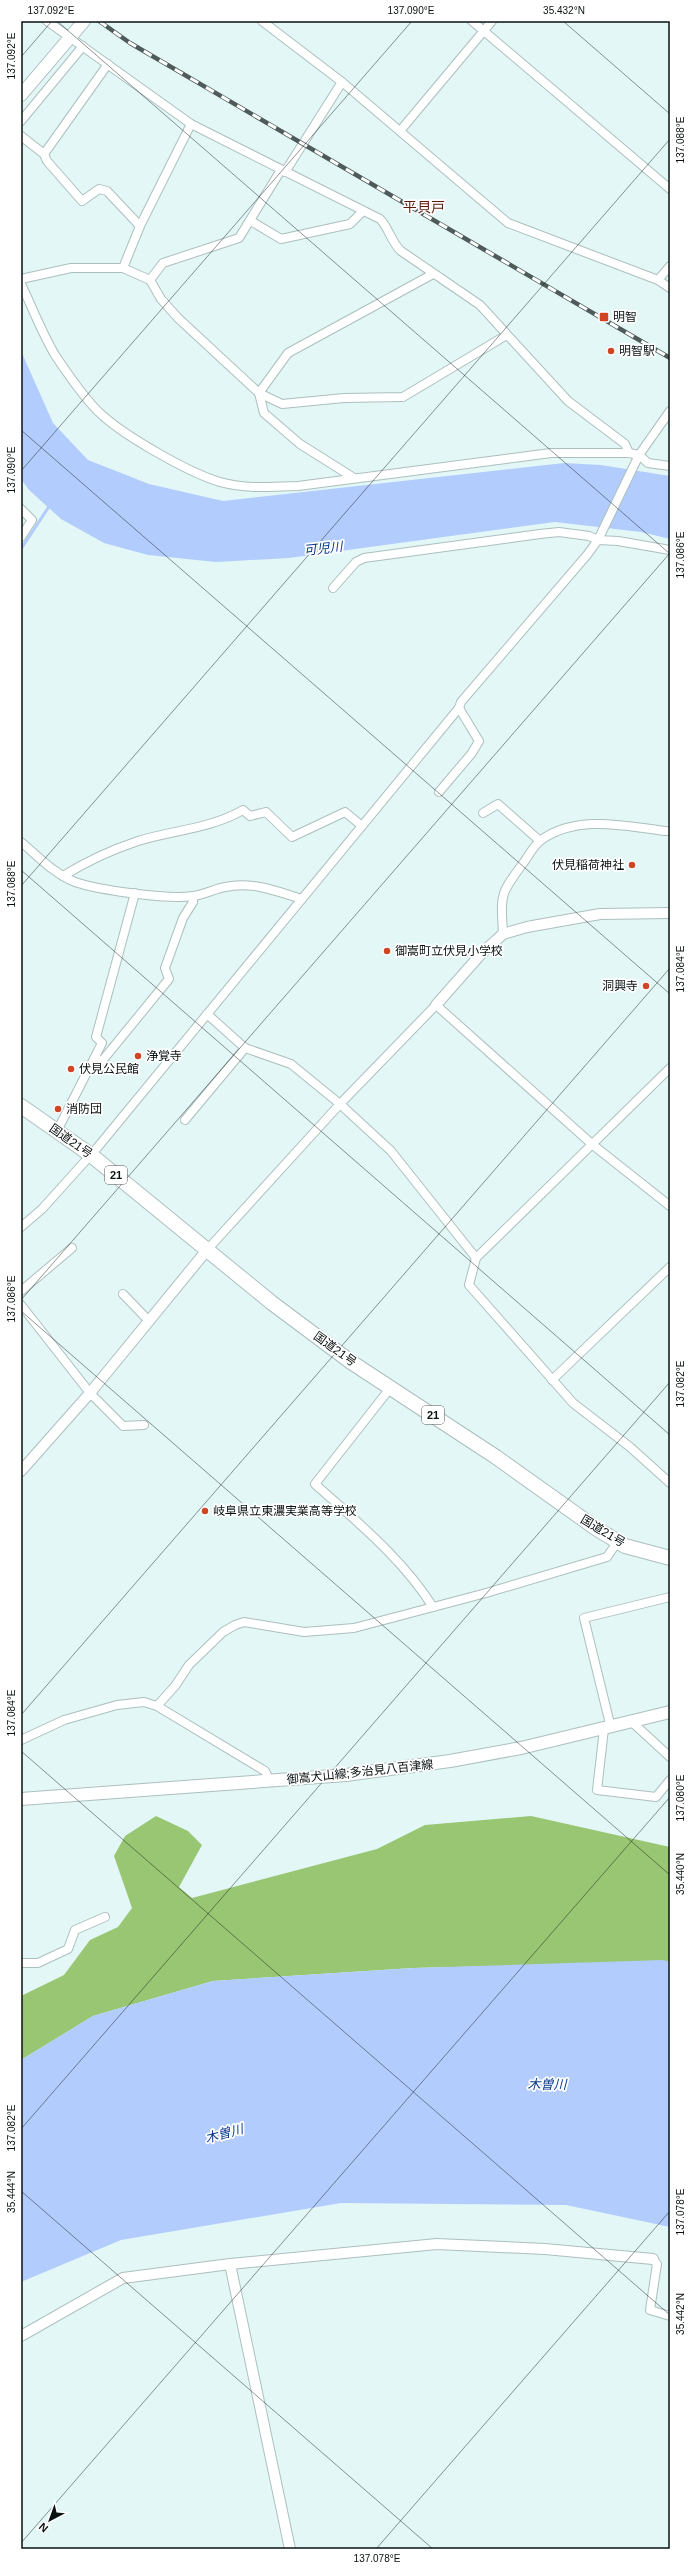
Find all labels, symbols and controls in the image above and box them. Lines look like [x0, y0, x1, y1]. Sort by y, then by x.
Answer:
text: 137.092°E [28, 5, 75, 16]
text: 137.090°E [388, 5, 435, 16]
text: 35.432°N [543, 5, 585, 16]
text: 137.092°E [6, 32, 17, 79]
text: 137.088°E [675, 116, 686, 163]
district label: 平貝戸 [403, 199, 445, 215]
place label: 明智 [613, 310, 637, 324]
marker: 明智 [598, 311, 610, 323]
place label: 明智駅 [619, 344, 655, 358]
marker: 明智駅 [606, 346, 616, 356]
text: 137.090°E [6, 446, 17, 493]
text: 137.086°E [675, 531, 686, 578]
water label: 可児川 [303, 539, 345, 558]
place label: 伏見稲荷神社 [552, 858, 624, 872]
text: 137.088°E [6, 860, 17, 907]
marker: 伏見稲荷神社 [627, 860, 637, 870]
place label: 御嵩町立伏見小学校 [395, 944, 503, 958]
text: 137.084°E [675, 945, 686, 992]
marker: 御嵩町立伏見小学校 [382, 946, 392, 956]
place label: 洞興寺 [602, 979, 638, 993]
marker: 洞興寺 [641, 981, 651, 991]
place label: 浄覚寺 [146, 1049, 182, 1063]
marker: 浄覚寺 [133, 1051, 143, 1061]
place label: 伏見公民館 [79, 1062, 139, 1076]
marker: 伏見公民館 [66, 1064, 76, 1074]
place label: 消防団 [66, 1102, 102, 1116]
marker: 消防団 [53, 1104, 63, 1114]
street label: 国道21号 [47, 1121, 95, 1161]
road number: 21 [105, 1166, 127, 1184]
text: 137.086°E [6, 1275, 17, 1322]
street label: 国道21号 [311, 1329, 359, 1369]
text: 137.082°E [675, 1360, 686, 1407]
road number: 21 [422, 1406, 444, 1424]
place label: 岐阜県立東濃実業高等学校 [213, 1504, 357, 1518]
marker: 岐阜県立東濃実業高等学校 [200, 1506, 210, 1516]
street label: 国道21号 [578, 1512, 628, 1550]
text: 137.084°E [6, 1689, 17, 1736]
street label: 御嵩犬山線;多治見八百津線 [286, 1757, 434, 1787]
text: 137.080°E [675, 1774, 686, 1821]
text: 35.440°N [675, 1853, 686, 1895]
water label: 木曽川 [527, 2077, 568, 2092]
text: 137.082°E [6, 2104, 17, 2151]
water label: 木曽川 [203, 2121, 247, 2146]
text: 35.444°N [6, 2171, 17, 2213]
text: 137.078°E [675, 2188, 686, 2235]
text: 35.442°N [675, 2293, 686, 2335]
north arrow [30, 2500, 70, 2540]
text: N [36, 2520, 50, 2535]
text: 137.078°E [354, 2553, 401, 2564]

